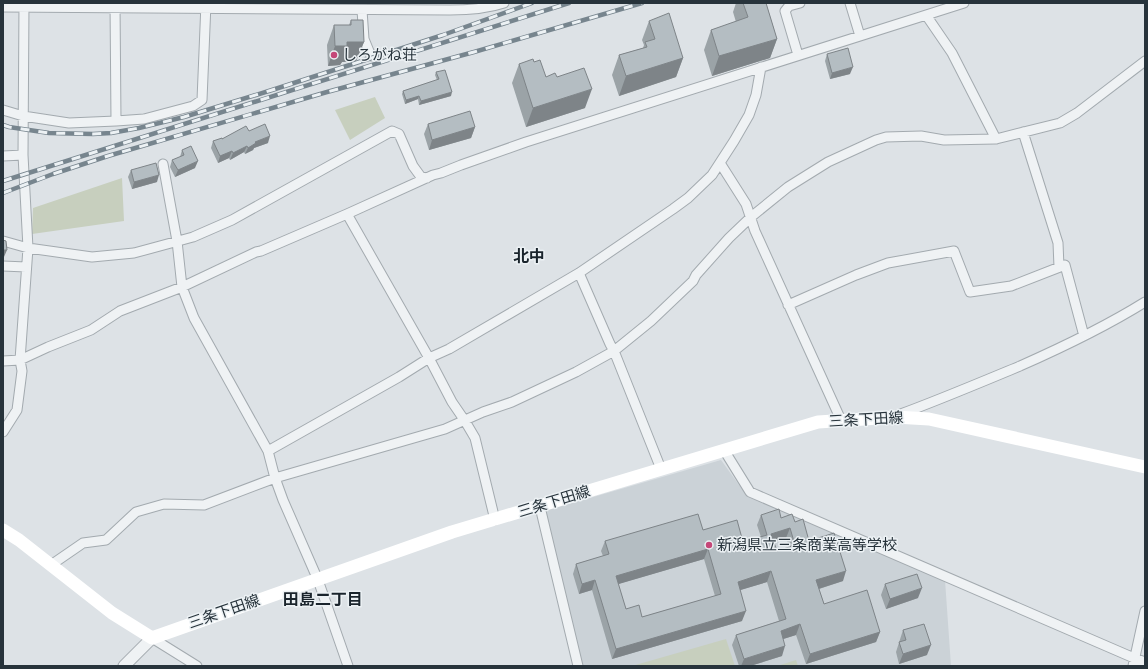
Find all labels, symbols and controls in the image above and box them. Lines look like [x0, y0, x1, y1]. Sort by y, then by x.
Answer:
place label: しろがね荘 [342, 47, 417, 63]
marker: しろがね荘 [329, 50, 339, 60]
district label: 北中 [513, 248, 545, 265]
street label: 三条下田線 [828, 410, 904, 429]
street label: 三条下田線 [516, 483, 592, 520]
place label: 新潟県立三条商業高等学校 [717, 537, 897, 553]
marker: 新潟県立三条商業高等学校 [704, 540, 714, 550]
district label: 田島二丁目 [283, 591, 363, 608]
street label: 三条下田線 [186, 592, 262, 631]

